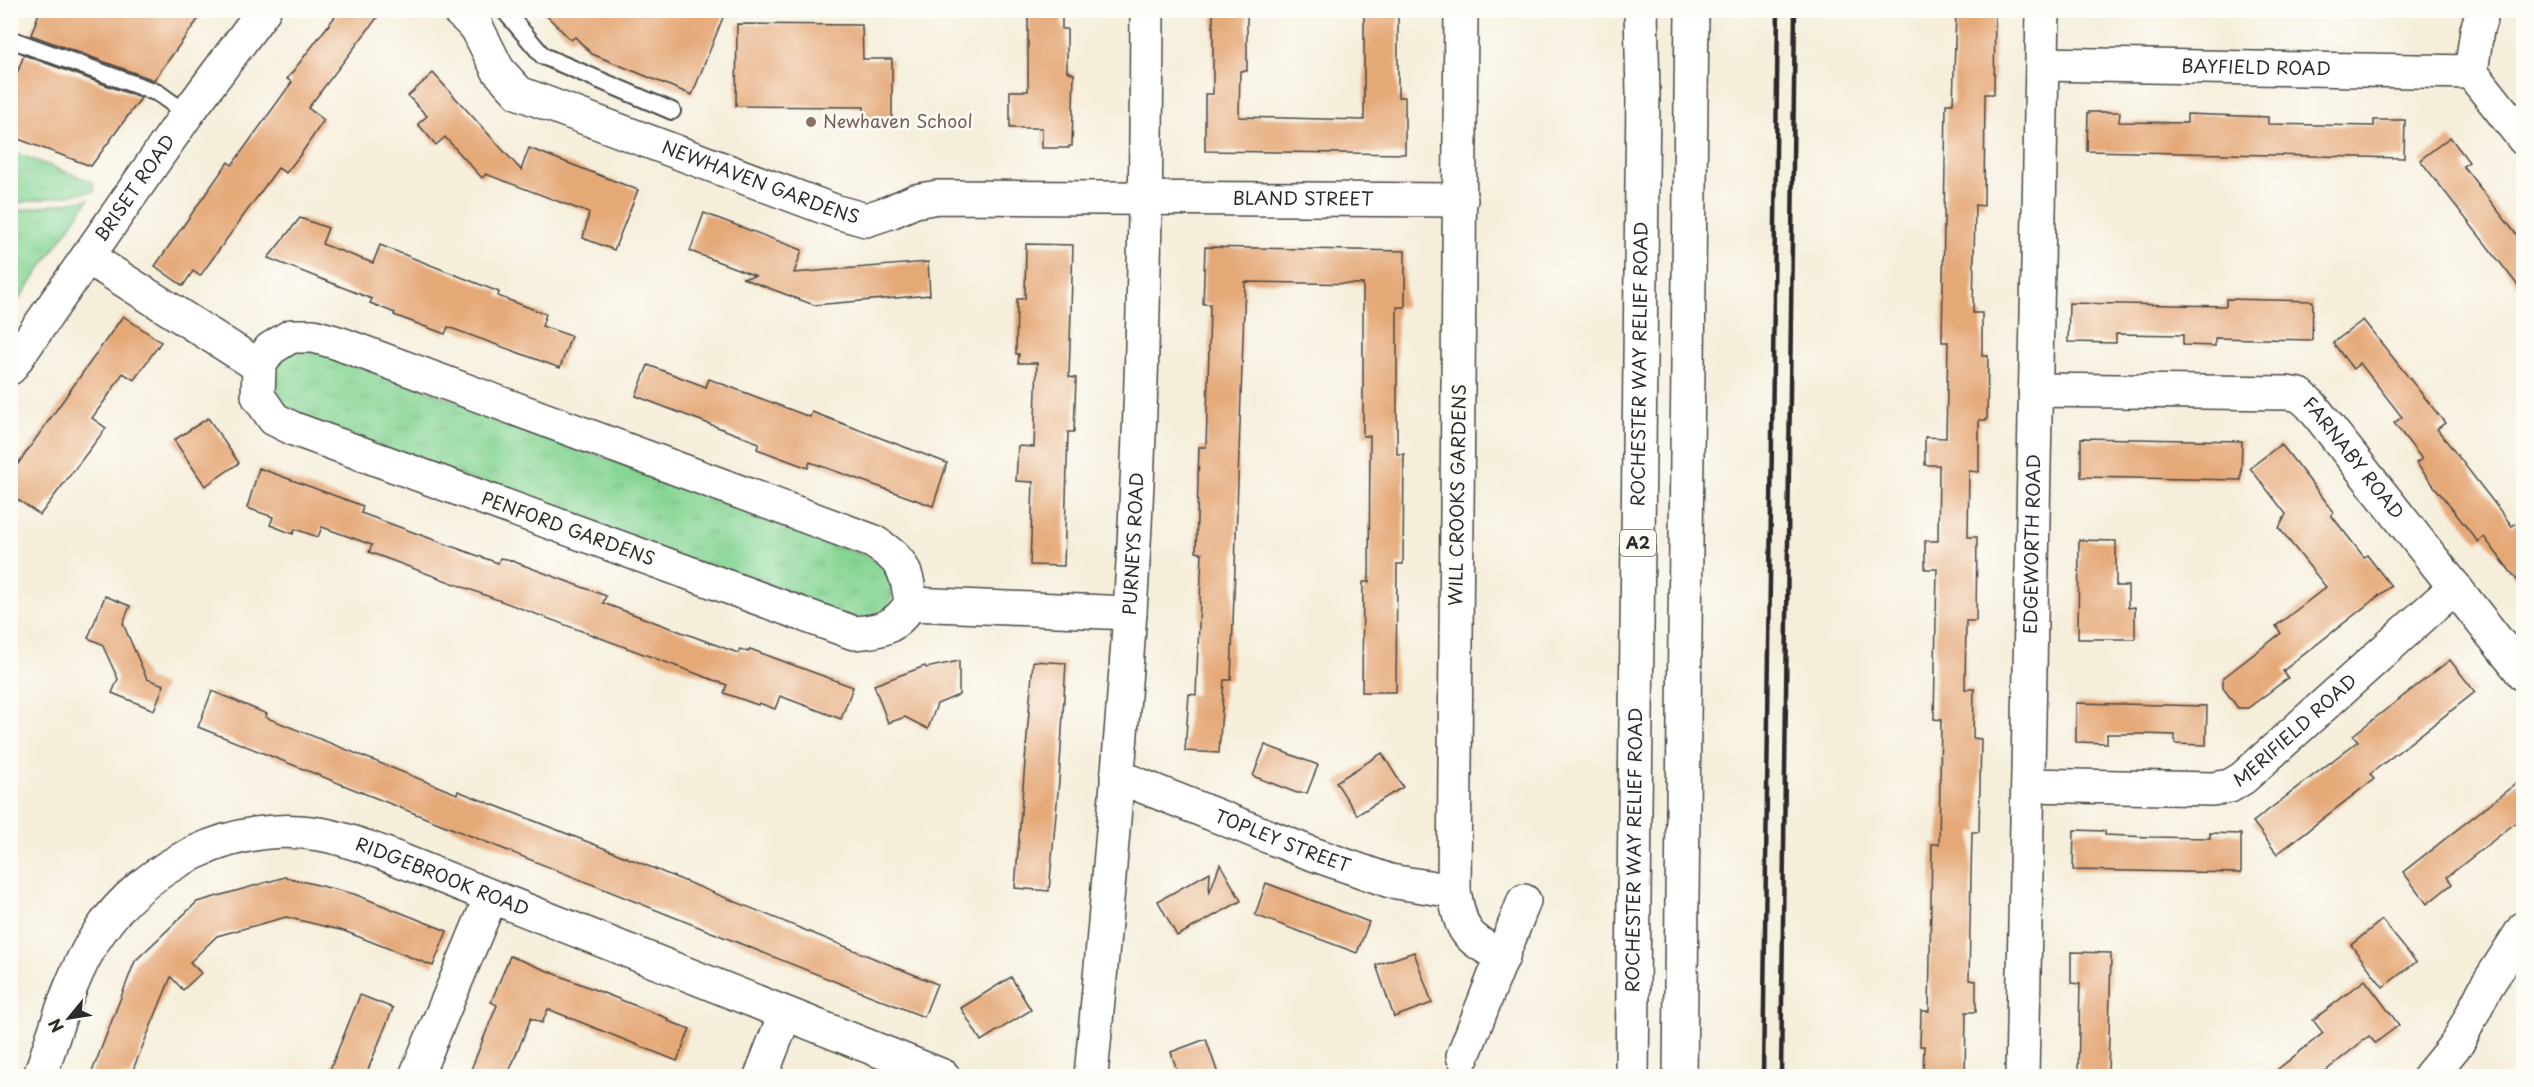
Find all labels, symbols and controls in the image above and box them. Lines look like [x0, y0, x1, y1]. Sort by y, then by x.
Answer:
street label: BAYFIELD ROAD [2181, 52, 2331, 81]
place label: Newhaven School [823, 107, 973, 134]
marker: Newhaven School [804, 115, 818, 129]
street label: BRISET ROAD [87, 128, 181, 247]
street label: NEWHAVEN GARDENS [658, 133, 863, 230]
street label: BLAND STREET [1233, 184, 1374, 212]
street label: ROCHESTER WAY RELIEF ROAD [1623, 221, 1654, 507]
street label: WILL CROOKS GARDENS [1441, 384, 1472, 606]
street label: FARNABY ROAD [2298, 389, 2411, 524]
street label: EDGEWORTH ROAD [2016, 454, 2046, 634]
street label: PURNEYS ROAD [1115, 472, 1149, 616]
street label: PENFORD GARDENS [478, 484, 659, 572]
road number: A2 [1620, 530, 1656, 556]
street label: MERIFIELD ROAD [2228, 667, 2362, 793]
street label: ROCHESTER WAY RELIEF ROAD [1618, 707, 1648, 993]
street label: TOPLEY STREET [1211, 801, 1355, 879]
street label: RIDGEBROOK ROAD [352, 829, 533, 922]
north arrow [39, 988, 99, 1048]
text: N [42, 1015, 69, 1037]

